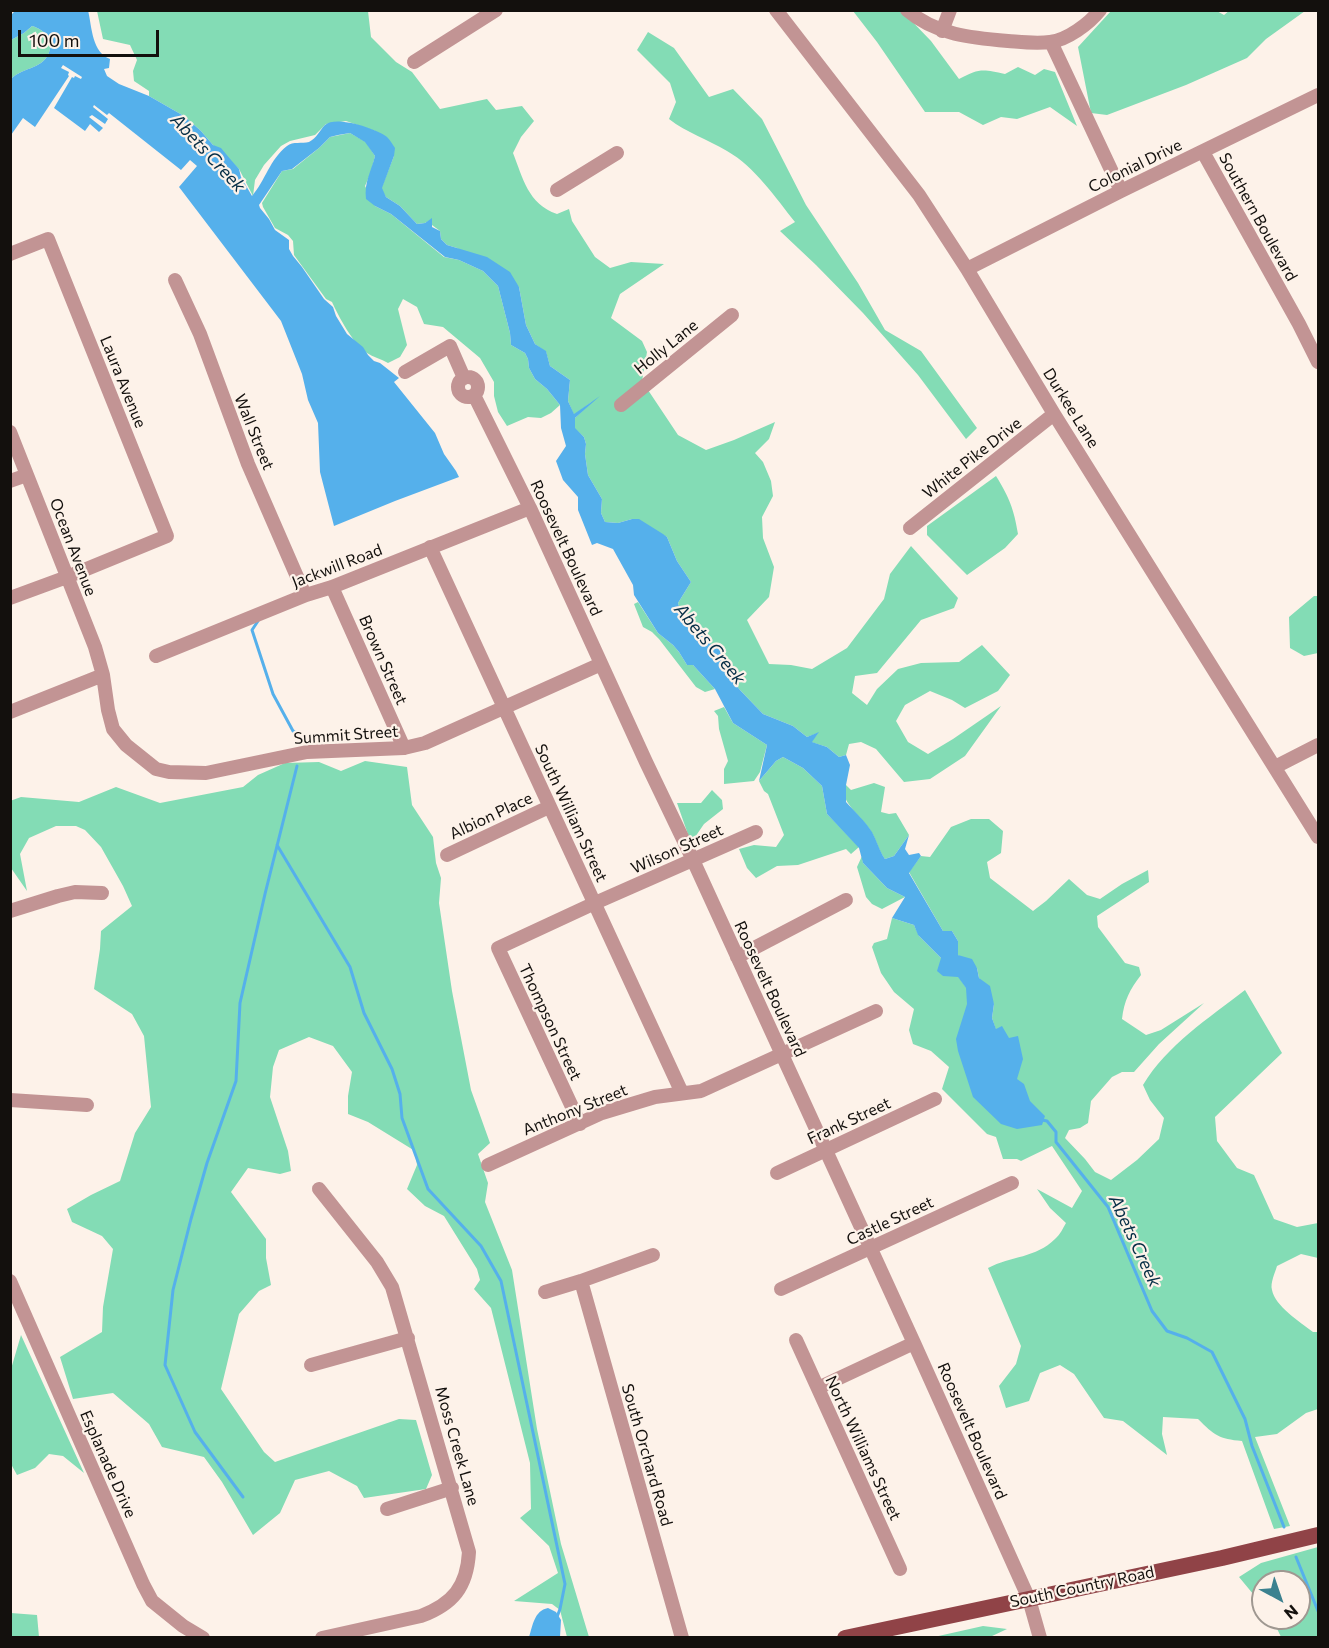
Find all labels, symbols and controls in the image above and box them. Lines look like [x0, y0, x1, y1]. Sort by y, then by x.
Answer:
scale bar [21, 18, 162, 56]
text: 100 m [29, 29, 79, 51]
water label: Abets Creek [166, 109, 250, 197]
street label: Colonial Drive [1085, 135, 1185, 197]
street label: Southern Boulevard [1215, 150, 1301, 284]
street label: Holly Lane [630, 316, 702, 378]
street label: Laura Avenue [96, 333, 150, 431]
street label: Durkee Lane [1039, 365, 1103, 451]
street label: Wall Street [230, 391, 278, 473]
street label: White Pike Drive [919, 413, 1025, 503]
street label: Roosevelt Boulevard [526, 477, 606, 619]
street label: Ocean Avenue [46, 495, 100, 599]
street label: Jackwill Road [289, 540, 385, 592]
water label: Abets Creek [670, 599, 750, 689]
street label: Brown Street [355, 612, 411, 708]
street label: Summit Street [293, 722, 399, 748]
street label: South William Street [531, 741, 611, 885]
street label: Albion Place [446, 788, 536, 844]
street label: Wilson Street [628, 820, 726, 878]
street label: Roosevelt Boulevard [730, 918, 810, 1060]
street label: Thompson Street [515, 961, 585, 1083]
street label: Anthony Street [520, 1080, 630, 1140]
street label: Frank Street [804, 1093, 894, 1149]
water label: Abets Creek [1104, 1191, 1166, 1291]
street label: Castle Street [843, 1192, 937, 1250]
street label: Roosevelt Boulevard [933, 1360, 1011, 1502]
street label: North Williams Street [821, 1373, 905, 1523]
street label: South Orchard Road [617, 1382, 677, 1528]
street label: Moss Creek Lane [431, 1384, 483, 1508]
street label: Esplanade Drive [76, 1407, 140, 1521]
street label: South Country Road [1008, 1562, 1156, 1612]
north arrow [1251, 1570, 1311, 1630]
text: N [1281, 1602, 1302, 1624]

